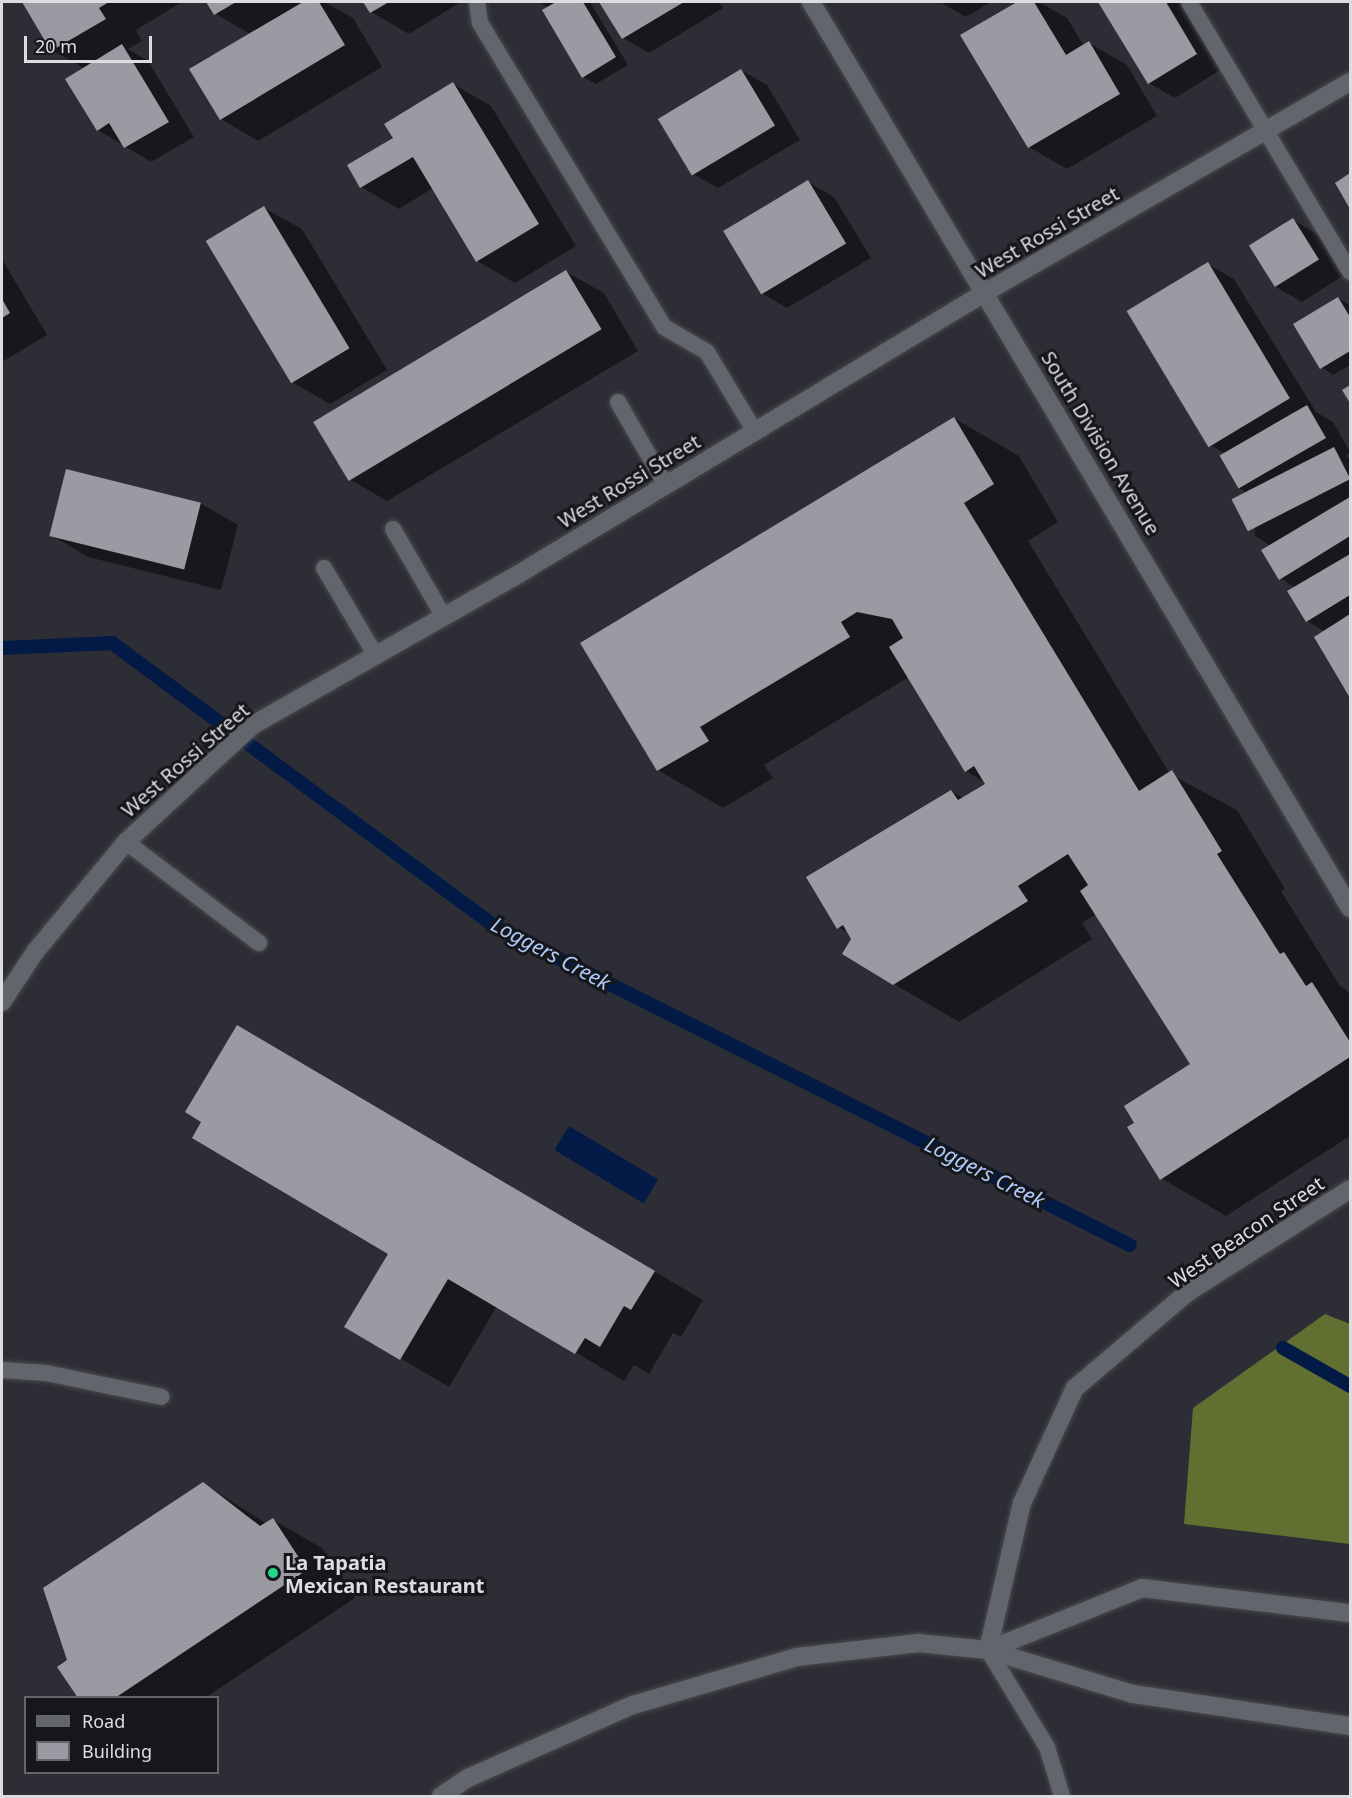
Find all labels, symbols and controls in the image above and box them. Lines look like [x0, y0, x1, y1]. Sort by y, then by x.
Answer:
scale bar [27, 24, 154, 62]
text: 20 m [35, 34, 77, 58]
street label: West Rossi Street [971, 181, 1123, 283]
street label: South Division Avenue [1037, 347, 1165, 539]
street label: West Rossi Street [554, 429, 704, 533]
street label: West Rossi Street [116, 698, 254, 822]
water label: Loggers Creek [487, 911, 615, 995]
water label: Loggers Creek [921, 1131, 1049, 1213]
street label: West Beacon Street [1164, 1171, 1328, 1293]
place label: La Tapatia Mexican Restaurant [285, 1550, 484, 1597]
marker: La Tapatia Mexican Restaurant [266, 1566, 280, 1580]
legend [24, 1696, 219, 1774]
text: Road [82, 1709, 125, 1733]
text: Building [82, 1739, 152, 1763]

